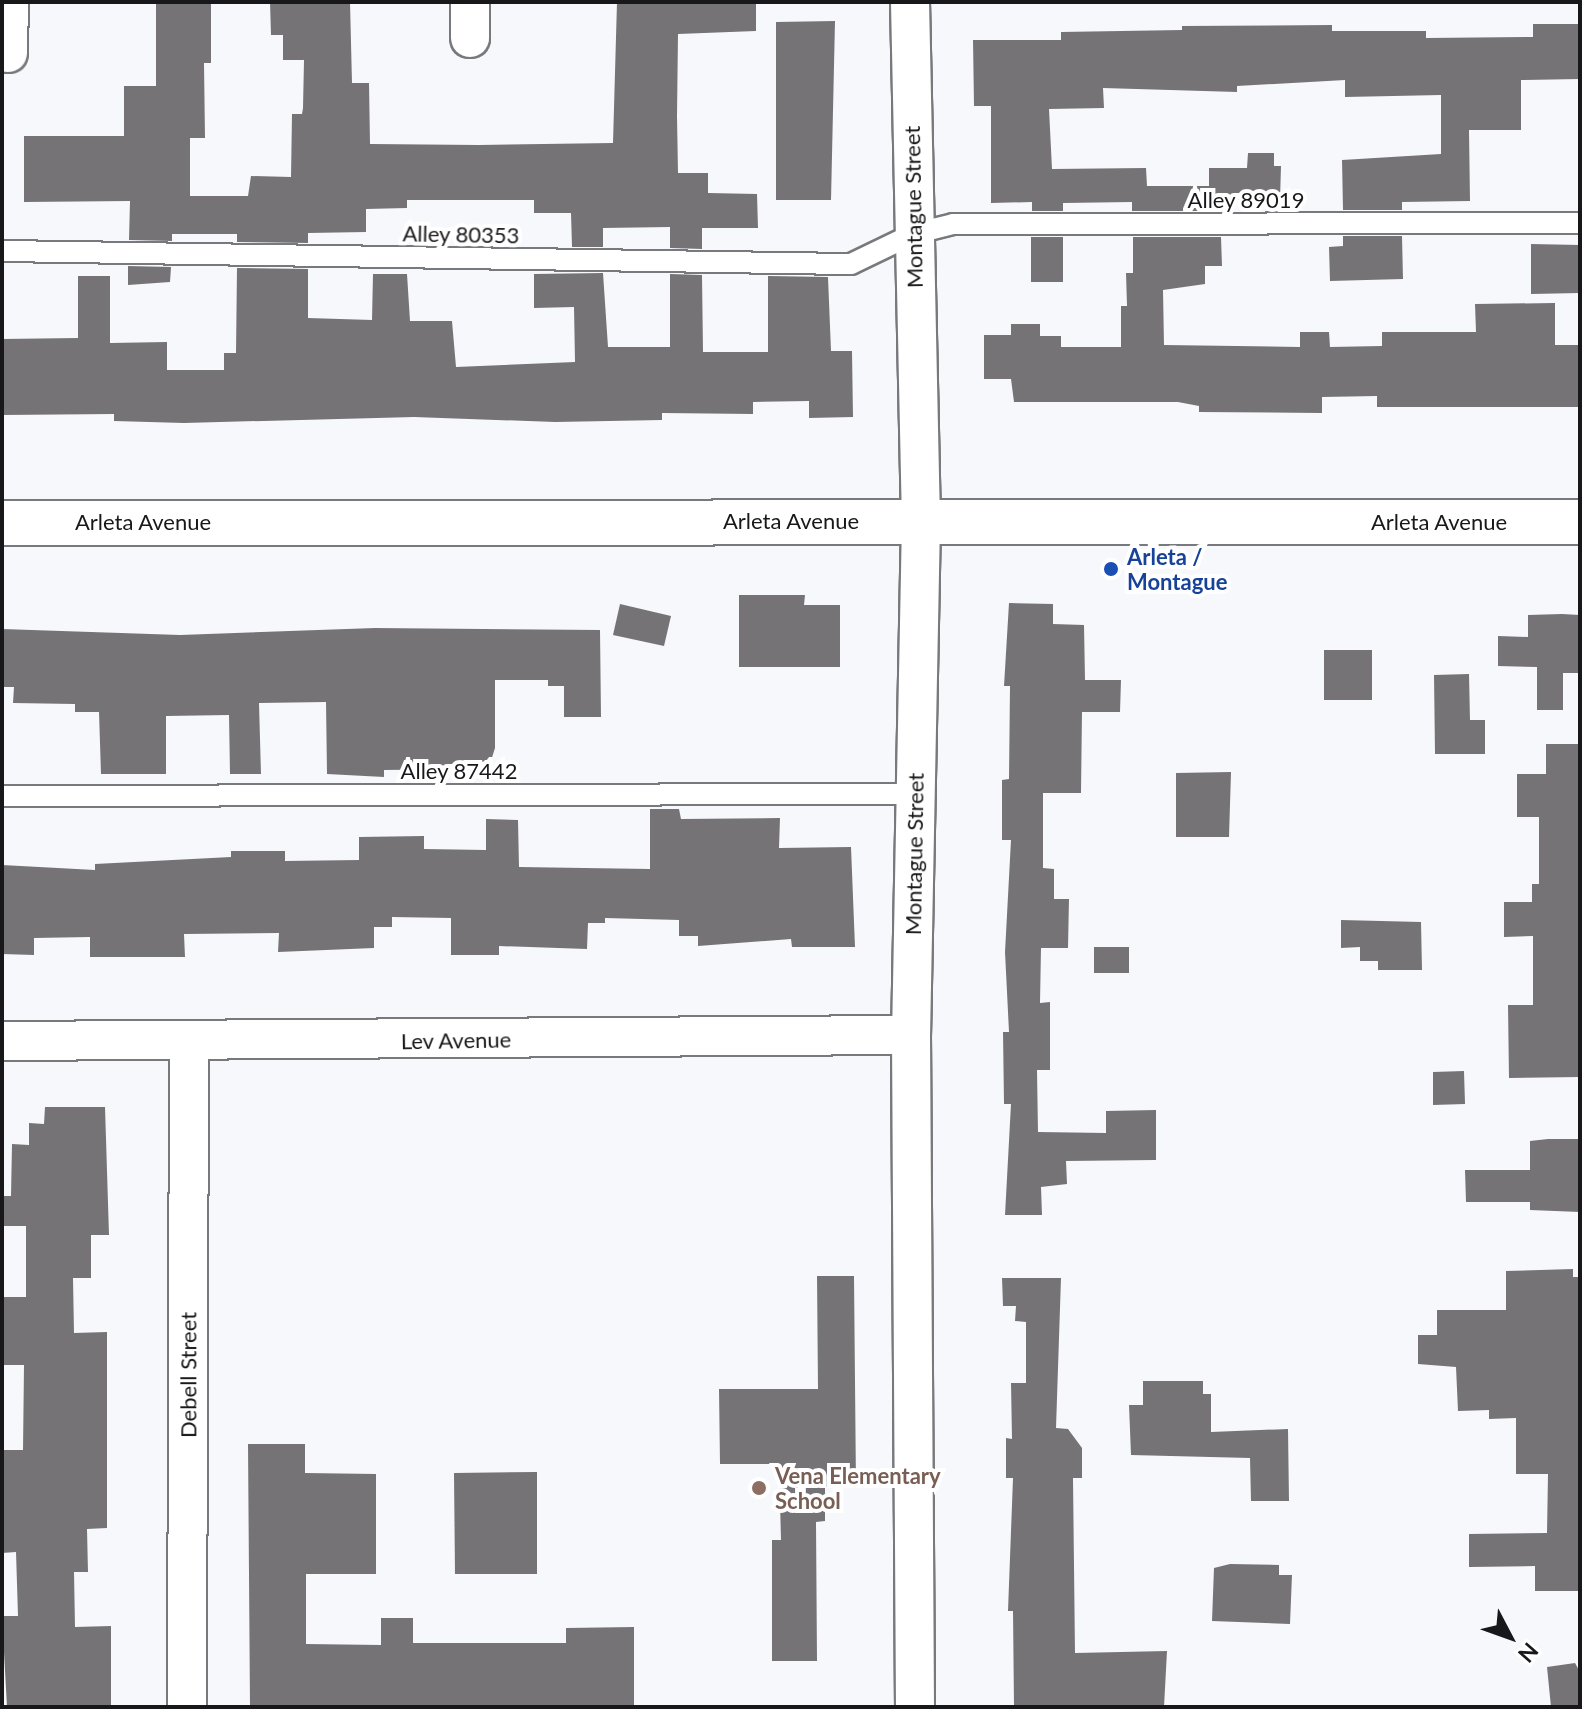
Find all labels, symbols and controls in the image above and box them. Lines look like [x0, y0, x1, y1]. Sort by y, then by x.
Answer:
street label: Montague Street [898, 126, 928, 288]
street label: Alley 89019 [1187, 187, 1305, 213]
street label: Alley 80353 [402, 220, 520, 248]
street label: Arleta Avenue [723, 508, 859, 534]
street label: Arleta Avenue [75, 509, 211, 535]
street label: Arleta Avenue [1371, 509, 1507, 535]
place label: Arleta / Montague [1127, 543, 1227, 594]
marker: Arleta / Montague [1102, 560, 1120, 578]
street label: Alley 87442 [400, 758, 518, 784]
street label: Montague Street [899, 773, 929, 935]
street label: Lev Avenue [400, 1026, 512, 1054]
street label: Debell Street [175, 1312, 201, 1438]
place label: Vena Elementary School [775, 1462, 941, 1514]
marker: Vena Elementary School [750, 1479, 768, 1497]
north arrow [1470, 1597, 1550, 1677]
text: N [1513, 1638, 1544, 1668]

